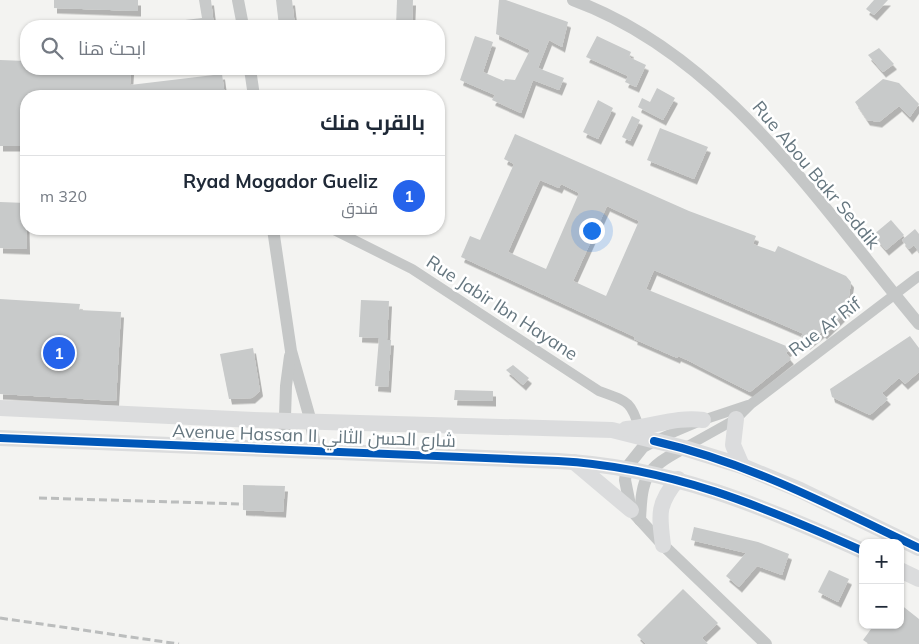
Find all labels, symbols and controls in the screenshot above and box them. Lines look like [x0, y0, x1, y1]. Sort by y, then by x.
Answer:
search box [20, 20, 445, 75]
icon: search [38, 34, 66, 62]
text: ابحث هنا [78, 36, 146, 60]
street label: Rue Abou Bakr Seddik [748, 96, 886, 254]
text: بالقرب منك [320, 109, 425, 135]
text: Ryad Mogador Gueliz [183, 169, 378, 193]
text: 320 m [40, 186, 87, 206]
text: 1 [404, 186, 414, 206]
text: فندق [341, 198, 378, 218]
your location [579, 218, 605, 244]
street label: Rue Jabir Ibn Hayane [422, 250, 582, 365]
street label: Rue Ar Rif [784, 291, 866, 361]
pin: 1 [43, 334, 75, 372]
street label: Avenue Hassan II شارع الحسن الثاني [172, 419, 456, 455]
map controls [859, 539, 904, 629]
button: + [859, 539, 904, 584]
button: − [859, 584, 904, 629]

